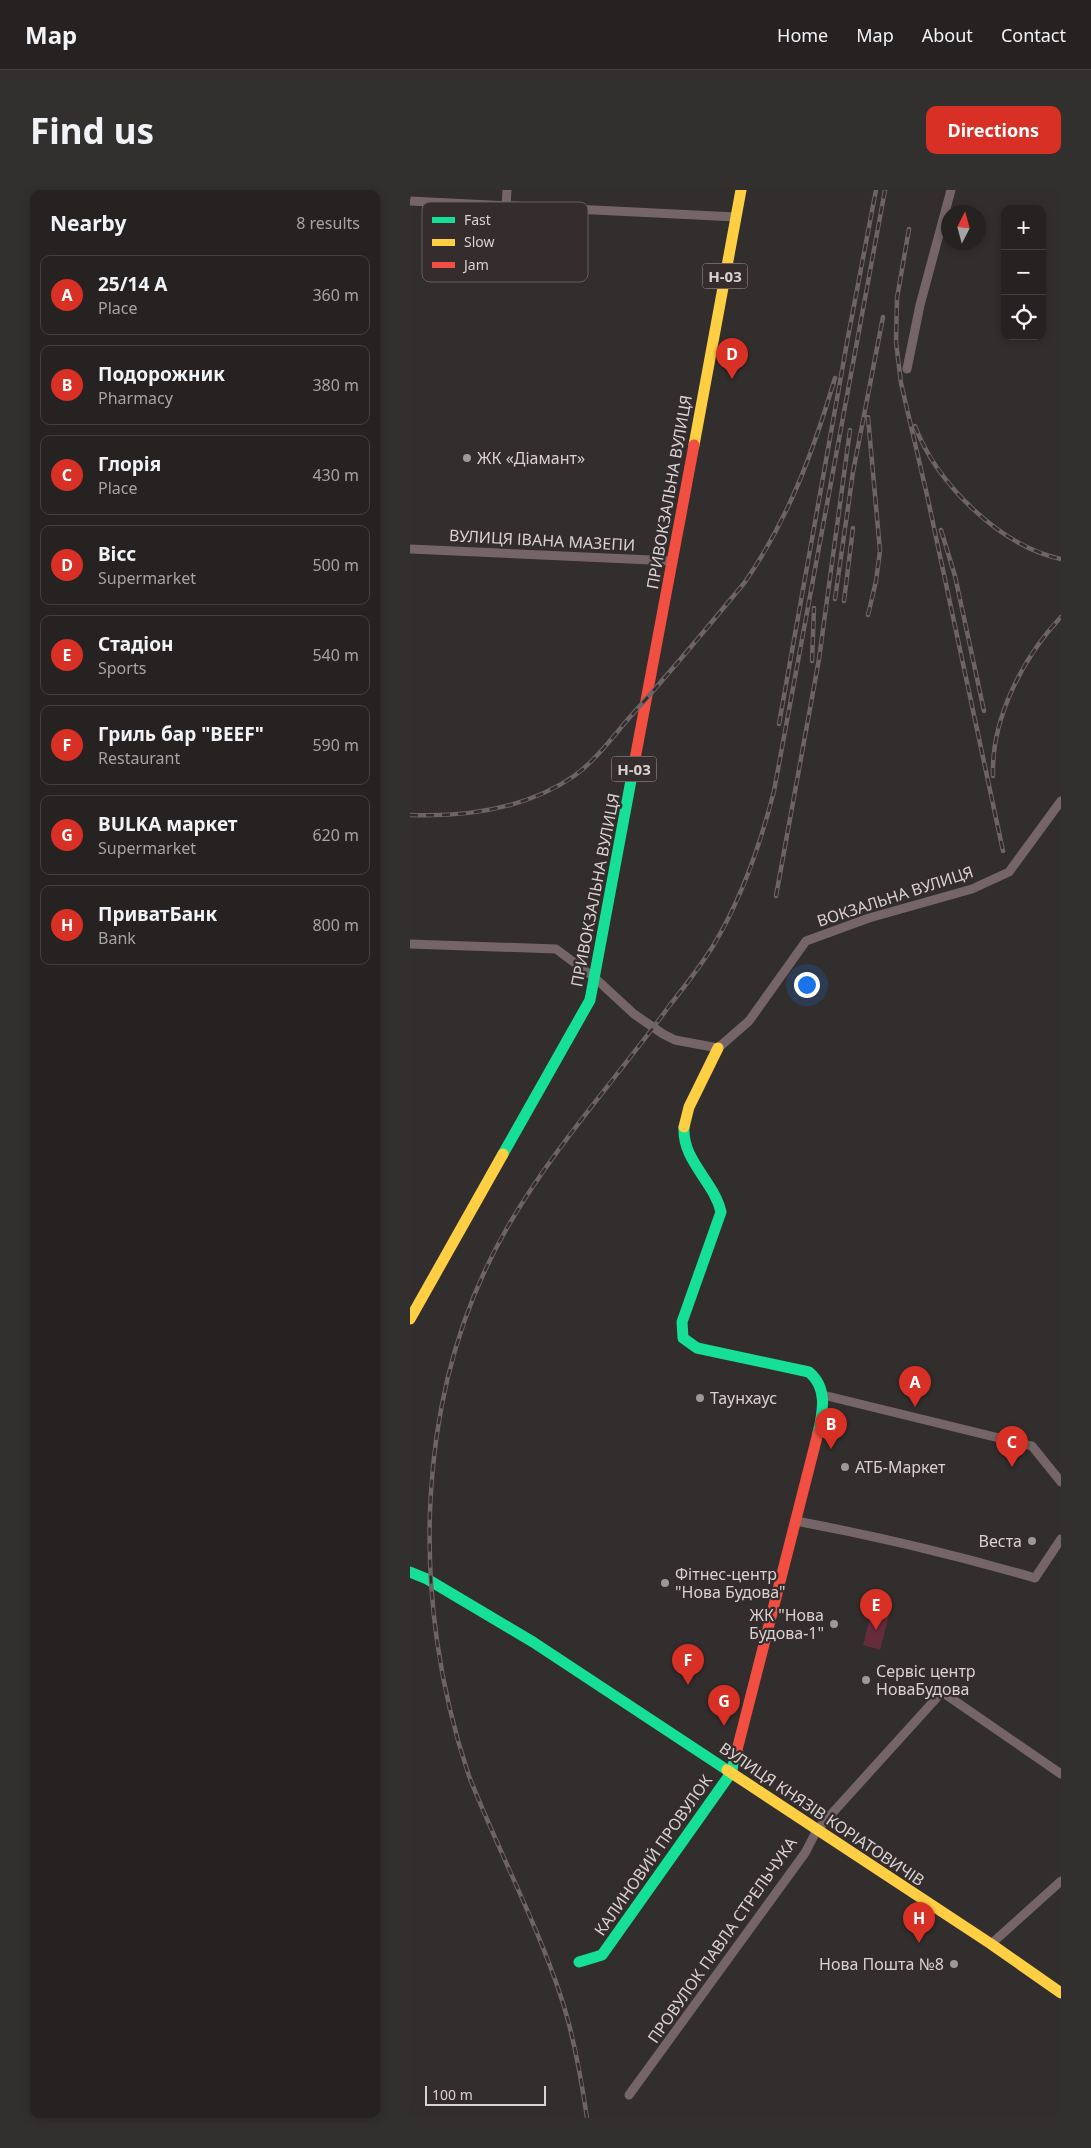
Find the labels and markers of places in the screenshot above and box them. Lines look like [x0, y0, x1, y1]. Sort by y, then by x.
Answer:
pin: D [716, 338, 748, 379]
place label: ЖК «Діамант» [477, 447, 585, 469]
marker: ЖК «Діамант» [461, 452, 473, 464]
pin: A [899, 1366, 931, 1407]
place label: Таунхаус [710, 1387, 777, 1409]
marker: Таунхаус [694, 1392, 706, 1404]
pin: B [815, 1408, 847, 1449]
pin: C [996, 1426, 1028, 1467]
place label: АТБ-Маркет [855, 1456, 946, 1478]
marker: АТБ-Маркет [839, 1461, 851, 1473]
place label: Веста [979, 1530, 1022, 1552]
marker: Веста [1026, 1535, 1038, 1547]
place label: Фітнес-центр "Нова Будова" [675, 1563, 786, 1603]
marker: Фітнес-центр "Нова Будова" [659, 1577, 671, 1589]
pin: E [860, 1589, 892, 1630]
place label: ЖК "Нова Будова-1" [749, 1604, 824, 1644]
marker: ЖК "Нова Будова-1" [828, 1618, 840, 1630]
pin: F [672, 1644, 704, 1685]
place label: Сервіс центр НоваБудова [876, 1660, 976, 1700]
marker: Сервіс центр НоваБудова [860, 1674, 872, 1686]
pin: G [708, 1685, 740, 1726]
pin: H [903, 1902, 935, 1943]
place label: Нова Пошта №8 [819, 1953, 944, 1975]
marker: Нова Пошта №8 [948, 1958, 960, 1970]

